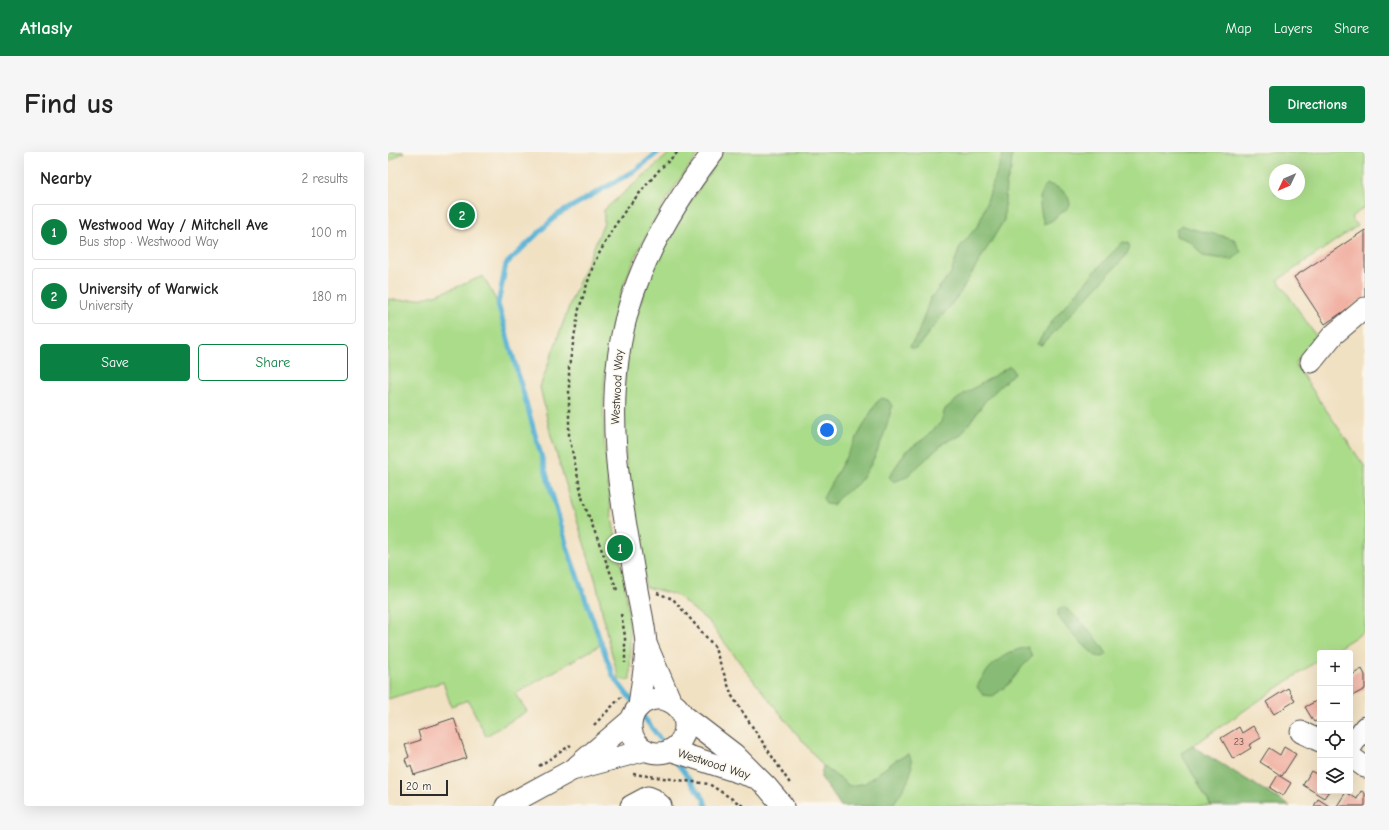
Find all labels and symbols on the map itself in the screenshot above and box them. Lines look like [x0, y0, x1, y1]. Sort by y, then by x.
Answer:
north arrow [1269, 164, 1305, 200]
pin: 2 [449, 200, 475, 230]
street label: Westwood Way [608, 348, 626, 425]
your location [817, 420, 837, 440]
pin: 1 [607, 533, 633, 563]
house number: 23 [1234, 736, 1244, 748]
street label: Westwood Way [676, 746, 753, 782]
scale bar [400, 778, 448, 797]

